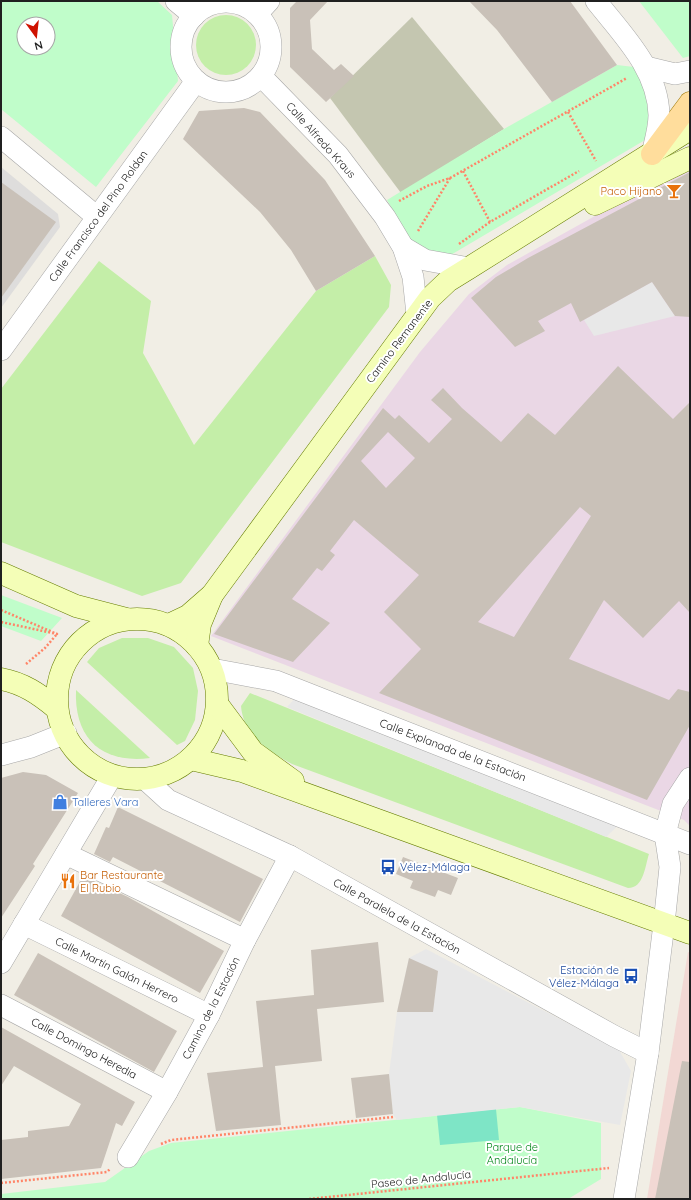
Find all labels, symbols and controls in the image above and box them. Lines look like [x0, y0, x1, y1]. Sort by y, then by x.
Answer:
north arrow [16, 16, 56, 56]
text: N [33, 38, 44, 53]
street label: Calle Alfredo Kraus [283, 99, 359, 181]
street label: Calle Francisco del Pino Roldan [46, 147, 150, 285]
bar icon: Paco Hijano [665, 182, 683, 200]
place label: Paco Hijano [601, 184, 662, 198]
street label: Camino Remanente [363, 296, 435, 386]
street label: Calle Explanada de la Estación [378, 716, 528, 784]
shop icon: Talleres Vara [51, 793, 69, 811]
place label: Talleres Vara [72, 795, 138, 809]
bus stop icon: Vélez-Málaga [379, 858, 397, 876]
place label: Vélez-Málaga [400, 860, 470, 874]
place label: Bar Restaurante El Rubio [80, 868, 163, 895]
restaurant icon: Bar Restaurante El Rubio [59, 872, 77, 890]
street label: Calle Paralela de la Estación [331, 875, 463, 957]
street label: Calle Martín Galán Herrero [53, 934, 181, 1006]
street label: Camino de la Estación [179, 954, 243, 1062]
place label: Estación de Vélez-Málaga [549, 963, 619, 990]
bus stop icon: Estación de Vélez-Málaga [622, 967, 640, 985]
street label: Calle Domingo Heredia [29, 1014, 139, 1082]
park label: Parque de Andalucía [486, 1140, 538, 1167]
street label: Paseo de Andalucía [370, 1167, 472, 1191]

